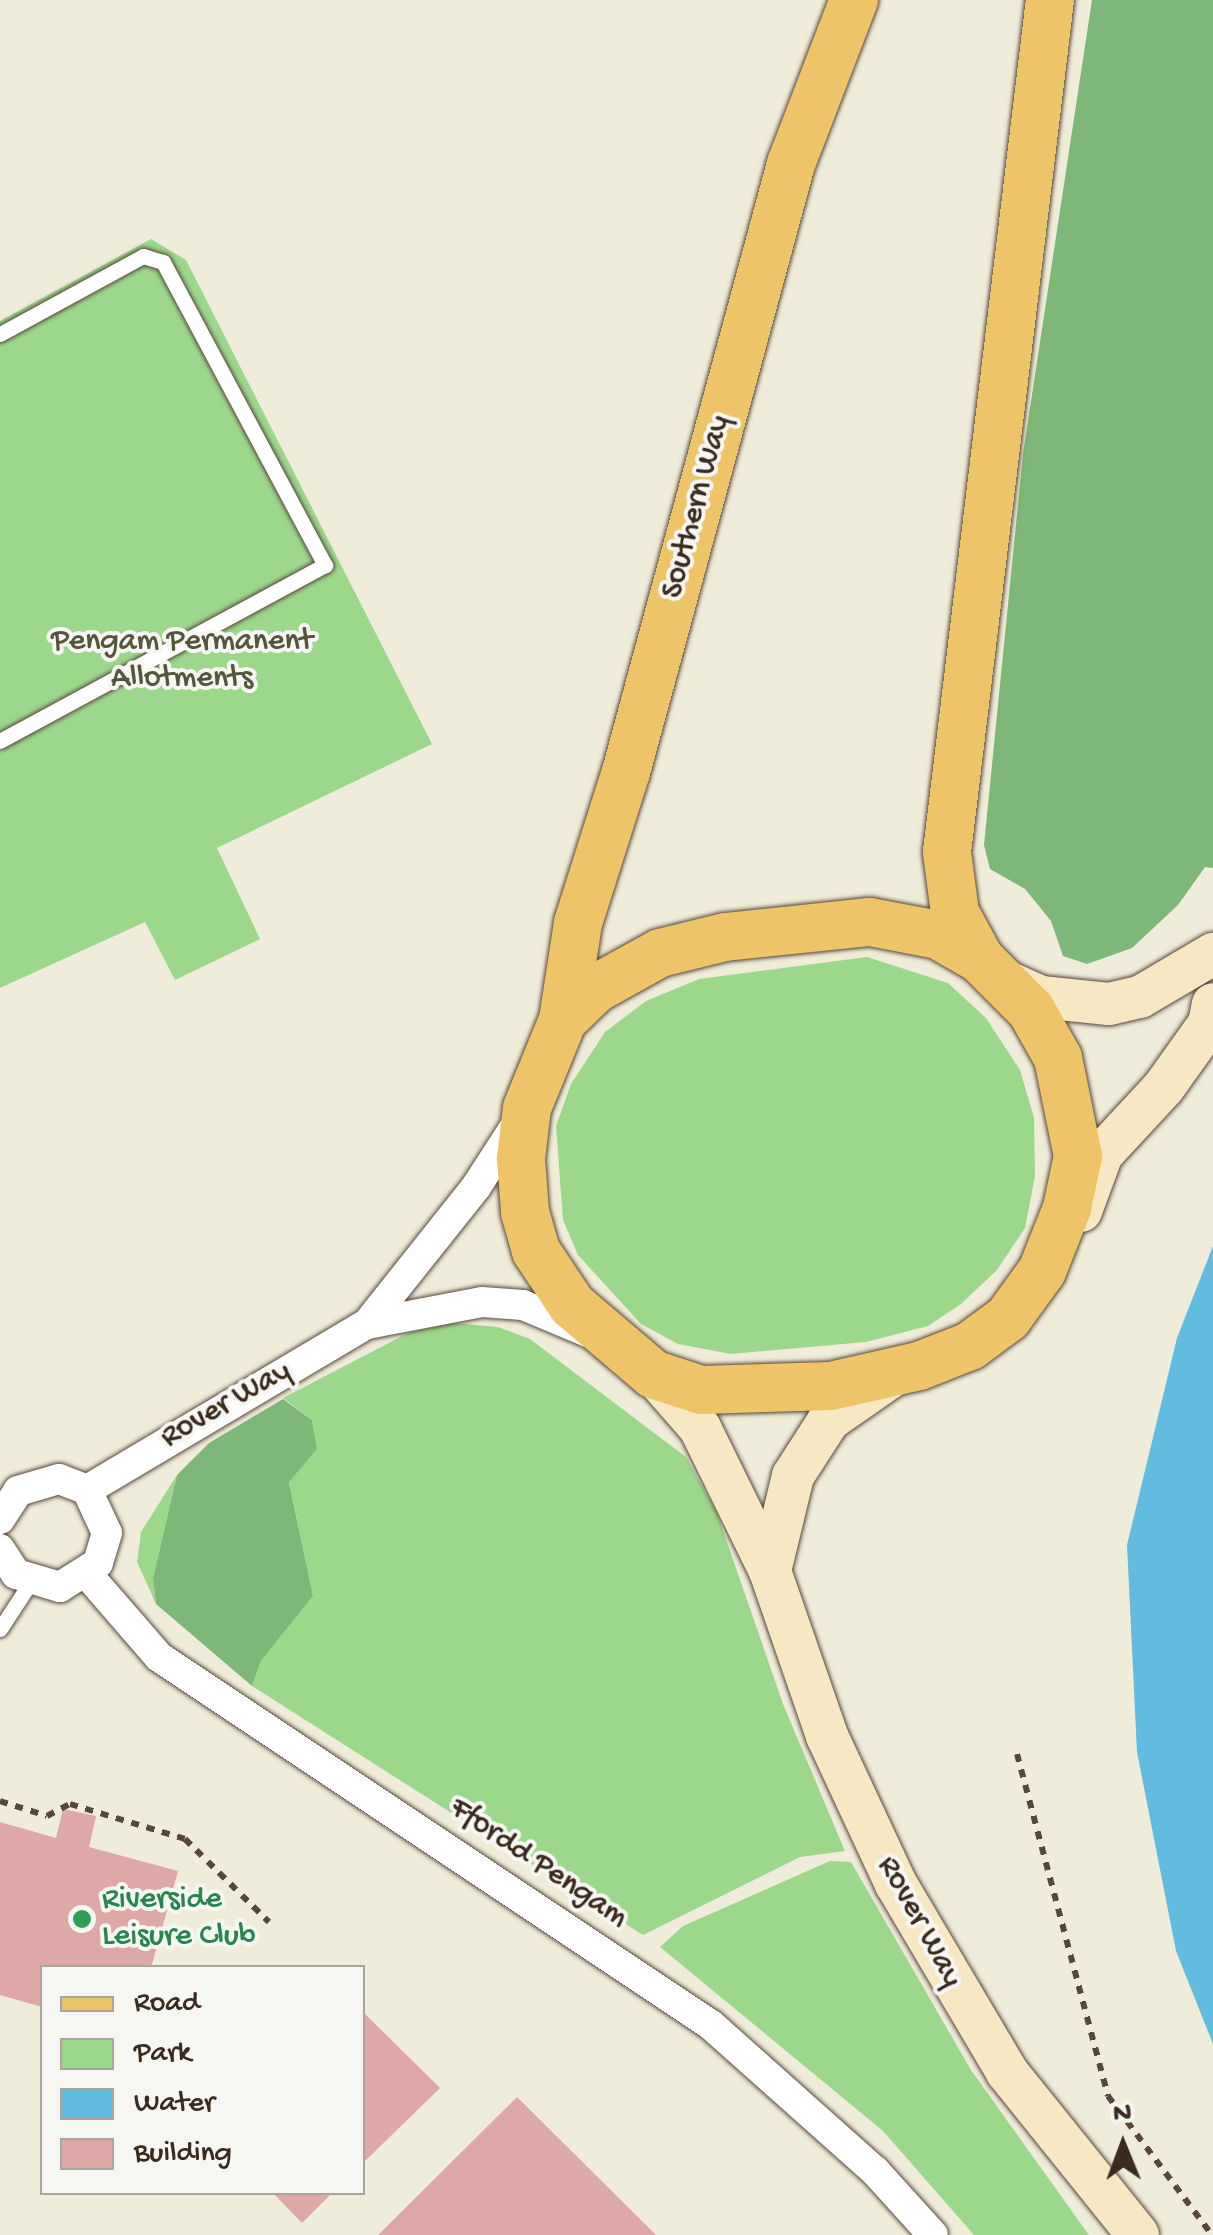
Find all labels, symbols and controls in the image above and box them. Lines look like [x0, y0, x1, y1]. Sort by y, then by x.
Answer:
street label: Southern Way [654, 411, 740, 603]
park label: Pengam Permanent Allotments [51, 624, 313, 699]
street label: Rover Way [154, 1352, 298, 1458]
street label: Ffordd Pengam [441, 1790, 635, 1938]
street label: Rover Way [867, 1850, 971, 1994]
place label: Riverside Leisure Club [102, 1882, 256, 1957]
marker: Riverside Leisure Club [71, 1908, 93, 1930]
legend [40, 1965, 365, 2195]
text: Road [134, 1987, 200, 2022]
text: Park [134, 2037, 191, 2072]
text: Water [134, 2087, 215, 2122]
north arrow [1073, 2095, 1173, 2195]
text: N [1113, 2098, 1132, 2131]
text: Building [134, 2137, 232, 2172]

